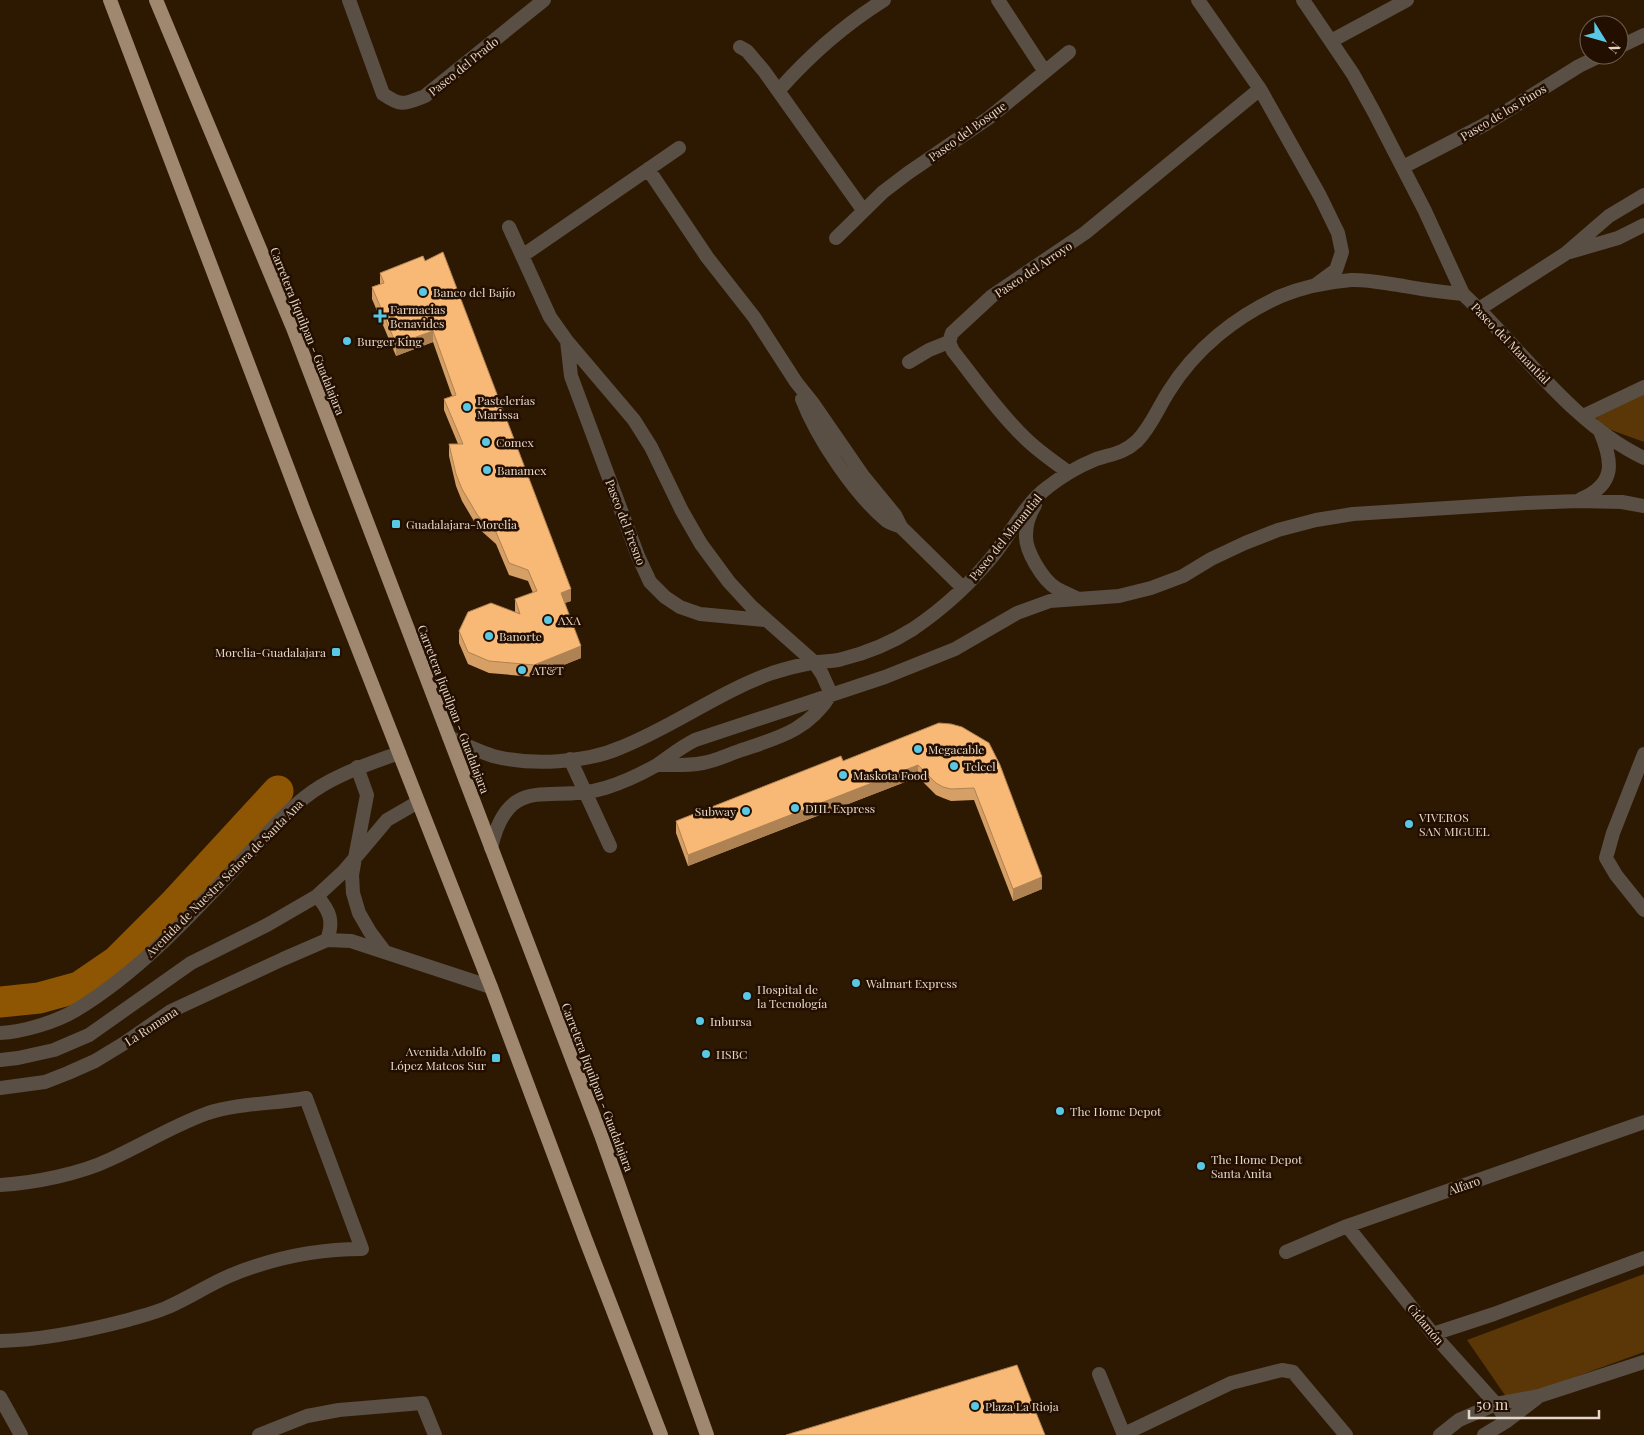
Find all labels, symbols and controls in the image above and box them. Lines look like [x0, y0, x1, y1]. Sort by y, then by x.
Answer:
north arrow [1579, 15, 1629, 65]
street label: Paseo del Prado [425, 33, 501, 99]
text: N [1604, 38, 1625, 58]
street label: Paseo de los Pinos [1457, 80, 1549, 144]
street label: Paseo del Bosque [925, 97, 1009, 165]
street label: Paseo del Arroyo [991, 237, 1075, 301]
street label: Carretera Jiquilpan - Guadalajara [267, 245, 349, 417]
place label: Banco del Bajío [433, 284, 516, 300]
marker: Banco del Bajío [417, 286, 429, 298]
street label: Paseo del Manantial [1468, 299, 1554, 388]
place label: Farmacias Benavides [390, 301, 445, 331]
marker: Farmacias Benavides [374, 310, 386, 322]
place label: Burger King [357, 333, 423, 349]
marker: Burger King [341, 335, 353, 347]
place label: Pastelerías Marissa [477, 392, 535, 422]
marker: Pastelerías Marissa [461, 401, 473, 413]
place label: Comex [496, 434, 534, 450]
marker: Comex [480, 436, 492, 448]
place label: Banamex [497, 462, 547, 478]
marker: Banamex [481, 464, 493, 476]
street label: Paseo del Fresno [602, 477, 650, 567]
street label: Paseo del Manantial [965, 490, 1045, 584]
place label: Guadalajara-Morelia [406, 516, 517, 532]
marker: Guadalajara-Morelia [390, 518, 402, 530]
place label: AXA [557, 612, 581, 628]
marker: AXA [542, 614, 554, 626]
street label: Carretera Jiquilpan - Guadalajara [414, 622, 494, 796]
place label: Banorte [499, 628, 542, 644]
marker: Banorte [483, 630, 495, 642]
place label: Morelia-Guadalajara [215, 644, 326, 660]
marker: Morelia-Guadalajara [330, 646, 342, 658]
place label: AT&T [531, 662, 564, 678]
marker: AT&T [516, 664, 528, 676]
place label: Megacable [928, 741, 984, 757]
marker: Megacable [912, 743, 924, 755]
place label: Telcel [964, 758, 996, 774]
marker: Telcel [948, 760, 960, 772]
place label: Maskota Food [853, 767, 927, 783]
marker: Maskota Food [837, 769, 849, 781]
street label: Avenida de Nuestra Señora de Santa Ana [141, 796, 306, 961]
place label: DHL Express [805, 800, 875, 816]
marker: DHL Express [789, 802, 801, 814]
place label: Subway [695, 803, 736, 819]
marker: Subway [740, 805, 752, 817]
place label: VIVEROS SAN MIGUEL [1418, 809, 1490, 839]
marker: VIVEROS SAN MIGUEL [1403, 818, 1415, 830]
place label: Walmart Express [865, 975, 957, 991]
marker: Walmart Express [850, 977, 862, 989]
place label: Hospital de la Tecnología [757, 981, 827, 1011]
marker: Hospital de la Tecnología [741, 990, 753, 1002]
street label: Carretera Jiquilpan - Guadalajara [558, 1000, 638, 1174]
street label: La Romana [121, 1003, 181, 1049]
place label: Inbursa [710, 1013, 752, 1029]
marker: Inbursa [694, 1015, 706, 1027]
place label: Avenida Adolfo López Mateos Sur [390, 1043, 487, 1073]
place label: HSBC [716, 1046, 747, 1062]
marker: HSBC [700, 1048, 712, 1060]
marker: Avenida Adolfo López Mateos Sur [490, 1052, 502, 1064]
place label: The Home Depot [1070, 1103, 1162, 1119]
marker: The Home Depot [1054, 1105, 1066, 1117]
place label: The Home Depot Santa Anita [1211, 1151, 1303, 1181]
marker: The Home Depot Santa Anita [1195, 1160, 1207, 1172]
street label: Alfaro [1445, 1172, 1482, 1198]
street label: Cidamón [1404, 1300, 1448, 1348]
scale bar [1469, 1388, 1599, 1420]
text: 50 m [1476, 1394, 1509, 1414]
place label: Plaza La Rioja [985, 1398, 1059, 1414]
marker: Plaza La Rioja [969, 1400, 981, 1412]

